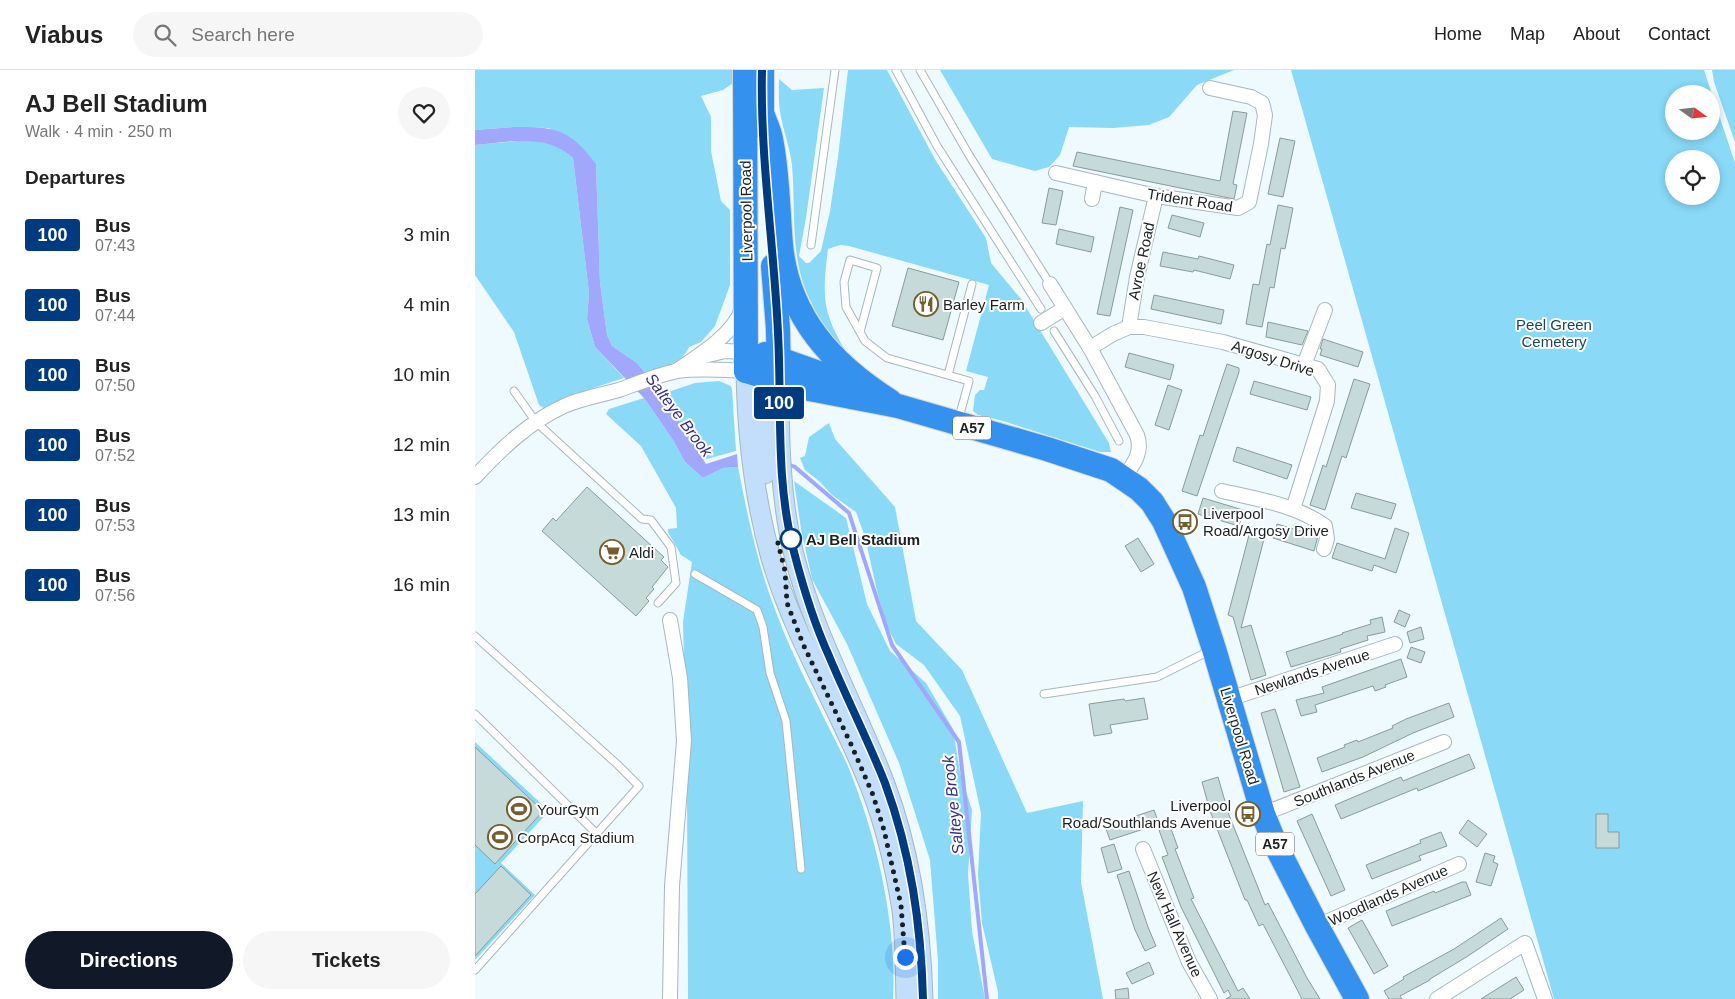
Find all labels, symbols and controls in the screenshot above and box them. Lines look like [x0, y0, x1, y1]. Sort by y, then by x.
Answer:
search box [133, 12, 483, 57]
text: Viabus [25, 21, 103, 48]
icon: search [151, 21, 179, 49]
text: Search here [191, 24, 295, 45]
text: Home [1434, 24, 1482, 44]
text: Map [1510, 24, 1545, 44]
text: About [1573, 24, 1620, 44]
text: Contact [1648, 24, 1710, 44]
north arrow [1665, 85, 1720, 140]
map controls [1665, 85, 1720, 205]
button: heart [398, 87, 450, 139]
text: AJ Bell Stadium [25, 90, 208, 117]
text: Walk · 4 min · 250 m [25, 123, 172, 140]
button: locate [1665, 150, 1720, 205]
street label: Liverpool Road [737, 160, 755, 262]
text: Departures [25, 167, 125, 188]
street label: Trident Road [1146, 185, 1234, 215]
text: Bus [95, 215, 131, 236]
street label: Avroe Road [1124, 221, 1158, 301]
text: 3 min [404, 224, 450, 245]
text: 100 [37, 225, 68, 245]
text: 07:43 [95, 237, 135, 254]
text: Bus [95, 285, 131, 306]
restaurant icon: Barley Farm [913, 291, 939, 317]
text: 4 min [404, 294, 450, 315]
text: 100 [37, 295, 68, 315]
place label: Barley Farm [943, 296, 1025, 313]
text: 07:44 [95, 307, 135, 324]
park label: Peel Green Cemetery [1516, 316, 1592, 350]
street label: Argosy Drive [1230, 337, 1316, 379]
text: Bus [95, 355, 131, 376]
text: 10 min [393, 364, 450, 385]
text: 100 [37, 365, 68, 385]
water label: Salteye Brook [642, 370, 716, 461]
text: 07:50 [95, 377, 135, 394]
line badge: 100 [750, 387, 808, 419]
text: 100 [764, 393, 794, 413]
road number: A57 [953, 416, 991, 439]
text: Bus [95, 425, 131, 446]
text: 12 min [393, 434, 450, 455]
text: 100 [37, 435, 68, 455]
text: 07:52 [95, 447, 135, 464]
text: Bus [95, 495, 131, 516]
text: 13 min [393, 504, 450, 525]
text: 100 [37, 505, 68, 525]
place label: Liverpool Road/Argosy Drive [1203, 505, 1329, 539]
bus stop icon: Liverpool Road/Argosy Drive [1172, 509, 1198, 535]
text: 07:53 [95, 517, 135, 534]
marker: AJ Bell Stadium [780, 528, 802, 550]
place label: AJ Bell Stadium [806, 531, 920, 548]
supermarket icon: Aldi [599, 539, 625, 565]
place label: Aldi [629, 544, 654, 561]
text: Bus [95, 565, 131, 586]
text: 16 min [393, 574, 450, 595]
text: 100 [37, 575, 68, 595]
text: 07:56 [95, 587, 135, 604]
street label: Newlands Avenue [1252, 645, 1372, 699]
street label: Liverpool Road [1217, 685, 1263, 787]
street label: Southlands Avenue [1291, 746, 1417, 810]
water label: Salteye Brook [939, 754, 967, 855]
sports icon: YourGym [506, 796, 532, 822]
place label: Liverpool Road/Southlands Avenue [1062, 797, 1231, 831]
place label: YourGym [537, 801, 599, 818]
bus stop icon: Liverpool Road/Southlands Avenue [1235, 801, 1261, 827]
sports icon: CorpAcq Stadium [487, 824, 513, 850]
place label: CorpAcq Stadium [517, 829, 635, 846]
road number: A57 [1256, 832, 1294, 856]
street label: Woodlands Avenue [1326, 861, 1450, 929]
street label: New Hall Avenue [1144, 868, 1206, 980]
button: Directions [25, 931, 233, 989]
button: Tickets [243, 931, 450, 989]
your location [893, 945, 918, 970]

